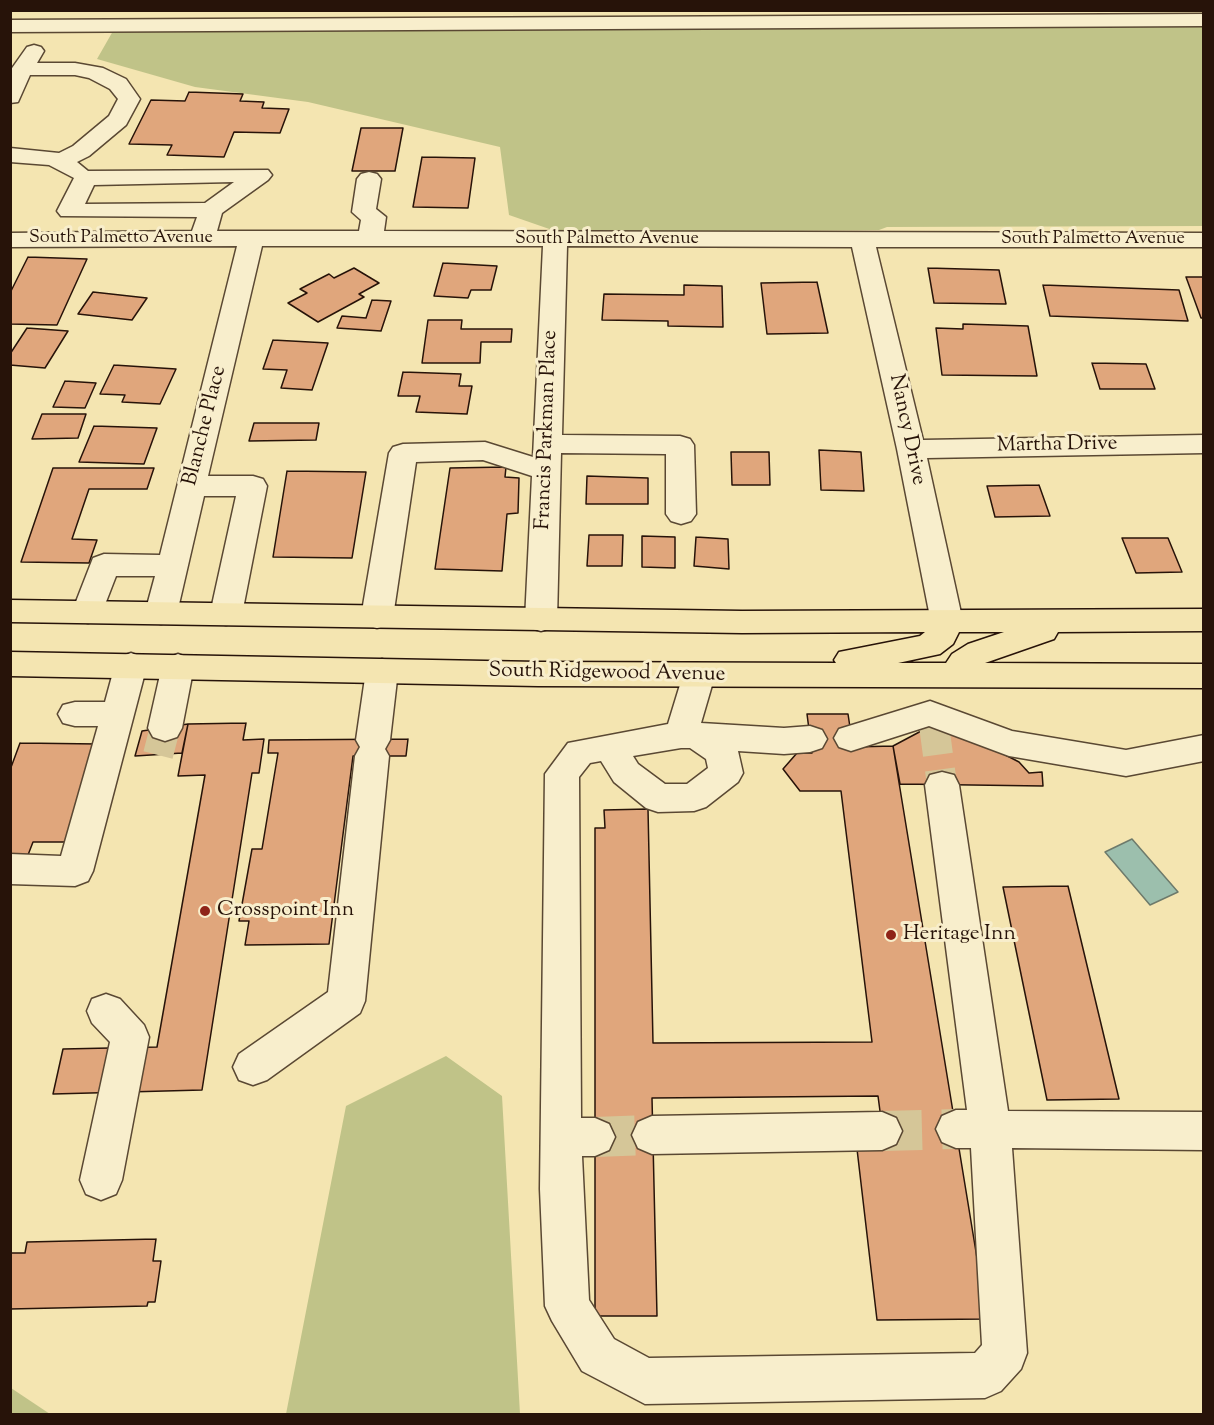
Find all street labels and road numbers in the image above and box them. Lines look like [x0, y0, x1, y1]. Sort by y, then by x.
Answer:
street label: South Palmetto Avenue [29, 228, 213, 250]
street label: South Palmetto Avenue [515, 229, 699, 251]
street label: South Palmetto Avenue [1001, 229, 1185, 251]
street label: Francis Parkman Place [532, 330, 564, 530]
street label: Blanche Place [179, 363, 233, 489]
street label: Nancy Drive [882, 372, 930, 488]
street label: Martha Drive [996, 432, 1118, 460]
street label: South Ridgewood Avenue [488, 659, 726, 689]

